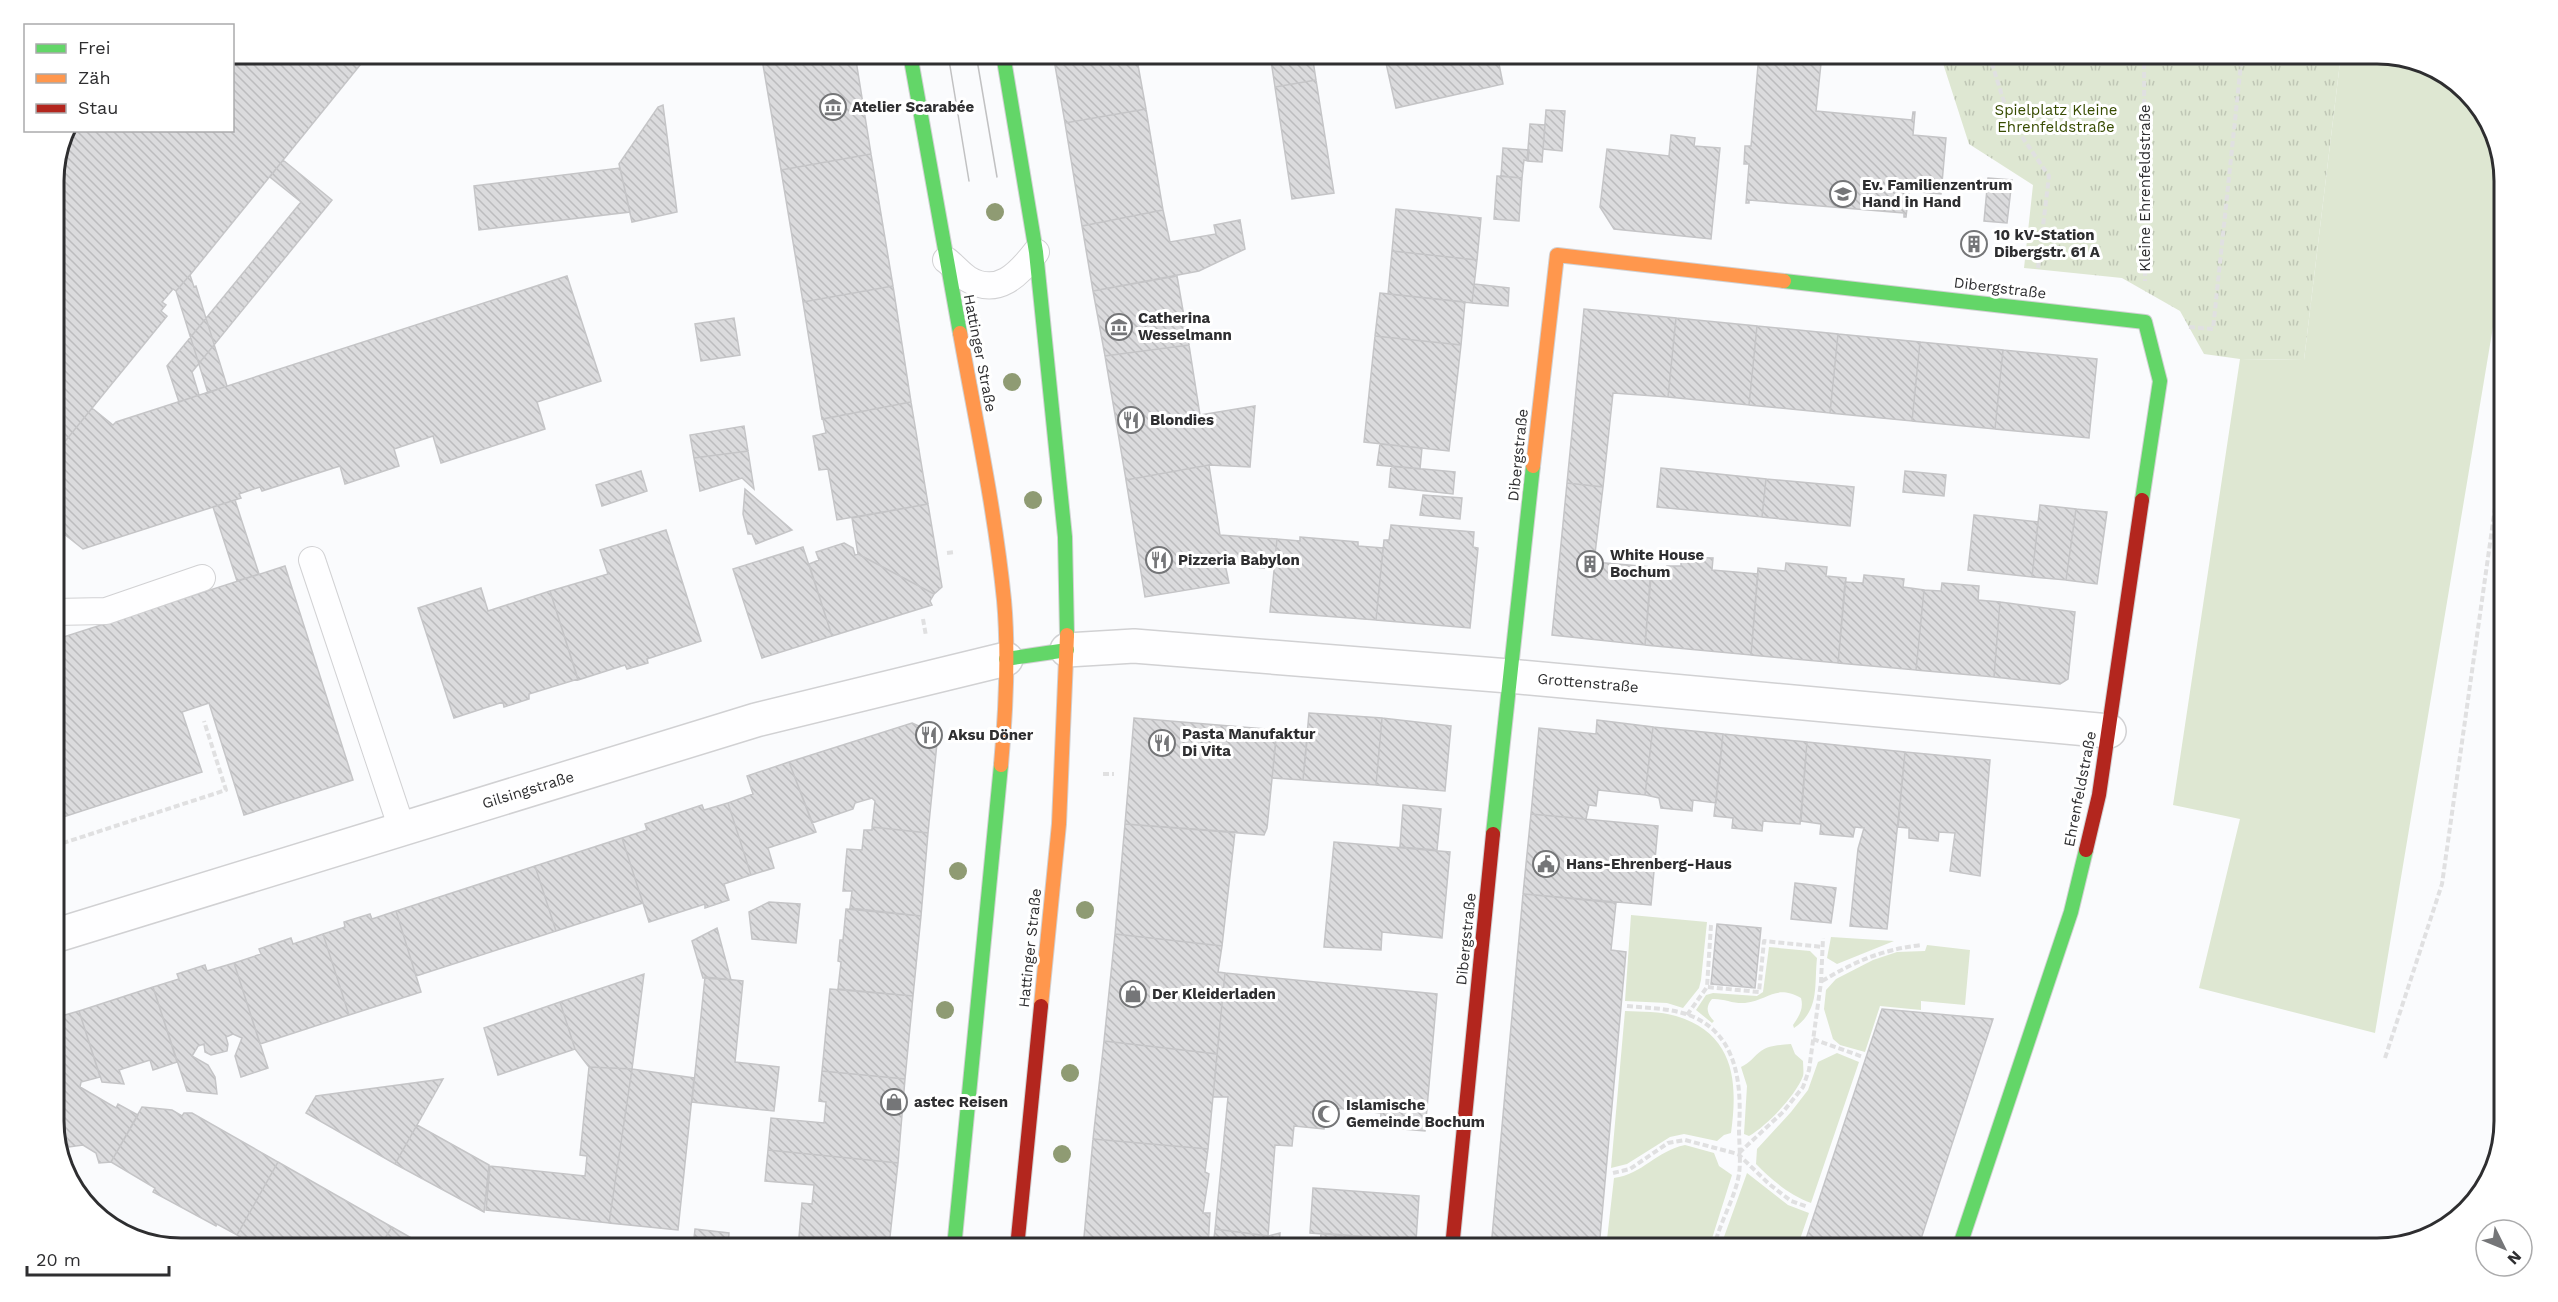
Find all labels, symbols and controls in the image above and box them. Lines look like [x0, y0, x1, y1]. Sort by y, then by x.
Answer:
legend [24, 24, 234, 132]
text: Frei [78, 37, 110, 58]
text: Zäh [78, 67, 111, 88]
museum icon: Atelier Scarabée [818, 92, 848, 122]
text: Stau [78, 97, 118, 118]
place label: Atelier Scarabée [852, 98, 974, 116]
park label: Spielplatz Kleine Ehrenfeldstraße [1995, 101, 2117, 136]
street label: Kleine Ehrenfeldstraße [2136, 104, 2154, 272]
place label: Ev. Familienzentrum Hand in Hand [1862, 176, 2012, 211]
school or university icon: Ev. Familienzentrum Hand in Hand [1828, 179, 1858, 209]
place label: 10 kV-Station Dibergstr. 61 A [1994, 226, 2101, 261]
building icon: 10 kV-Station Dibergstr. 61 A [1959, 229, 1989, 259]
street label: Dibergstraße [1953, 273, 2047, 303]
street label: Hattinger Straße [960, 293, 1000, 413]
place label: Catherina Wesselmann [1138, 309, 1232, 344]
museum icon: Catherina Wesselmann [1104, 312, 1134, 342]
restaurant icon: Blondies [1116, 405, 1146, 435]
street label: Dibergstraße [1504, 408, 1532, 502]
place label: Blondies [1150, 411, 1214, 429]
restaurant icon: Pizzeria Babylon [1144, 545, 1174, 575]
place label: White House Bochum [1610, 546, 1704, 581]
building icon: White House Bochum [1575, 549, 1605, 579]
place label: Pizzeria Babylon [1178, 551, 1300, 569]
street label: Grottenstraße [1537, 670, 1639, 696]
restaurant icon: Aksu Döner [914, 720, 944, 750]
place label: Pasta Manufaktur Di Vita [1182, 725, 1316, 760]
place label: Aksu Döner [948, 726, 1034, 744]
restaurant icon: Pasta Manufaktur Di Vita [1147, 728, 1177, 758]
street label: Ehrenfeldstraße [2060, 730, 2100, 848]
street label: Gilsingstraße [480, 767, 576, 813]
public building icon: Hans-Ehrenberg-Haus [1531, 849, 1561, 879]
place label: Hans-Ehrenberg-Haus [1566, 855, 1732, 873]
street label: Hattinger Straße [1015, 888, 1045, 1008]
street label: Dibergstraße [1452, 892, 1480, 986]
shop icon: Der Kleiderladen [1118, 979, 1148, 1009]
place label: Der Kleiderladen [1152, 985, 1276, 1003]
shop icon: astec Reisen [879, 1087, 909, 1117]
place label: astec Reisen [914, 1093, 1008, 1111]
place label: Islamische Gemeinde Bochum [1346, 1096, 1485, 1131]
mosque icon: Islamische Gemeinde Bochum [1311, 1099, 1341, 1129]
north arrow [2474, 1218, 2534, 1278]
scale bar [27, 1239, 170, 1277]
text: N [2504, 1247, 2526, 1269]
text: 20 m [36, 1249, 81, 1270]

